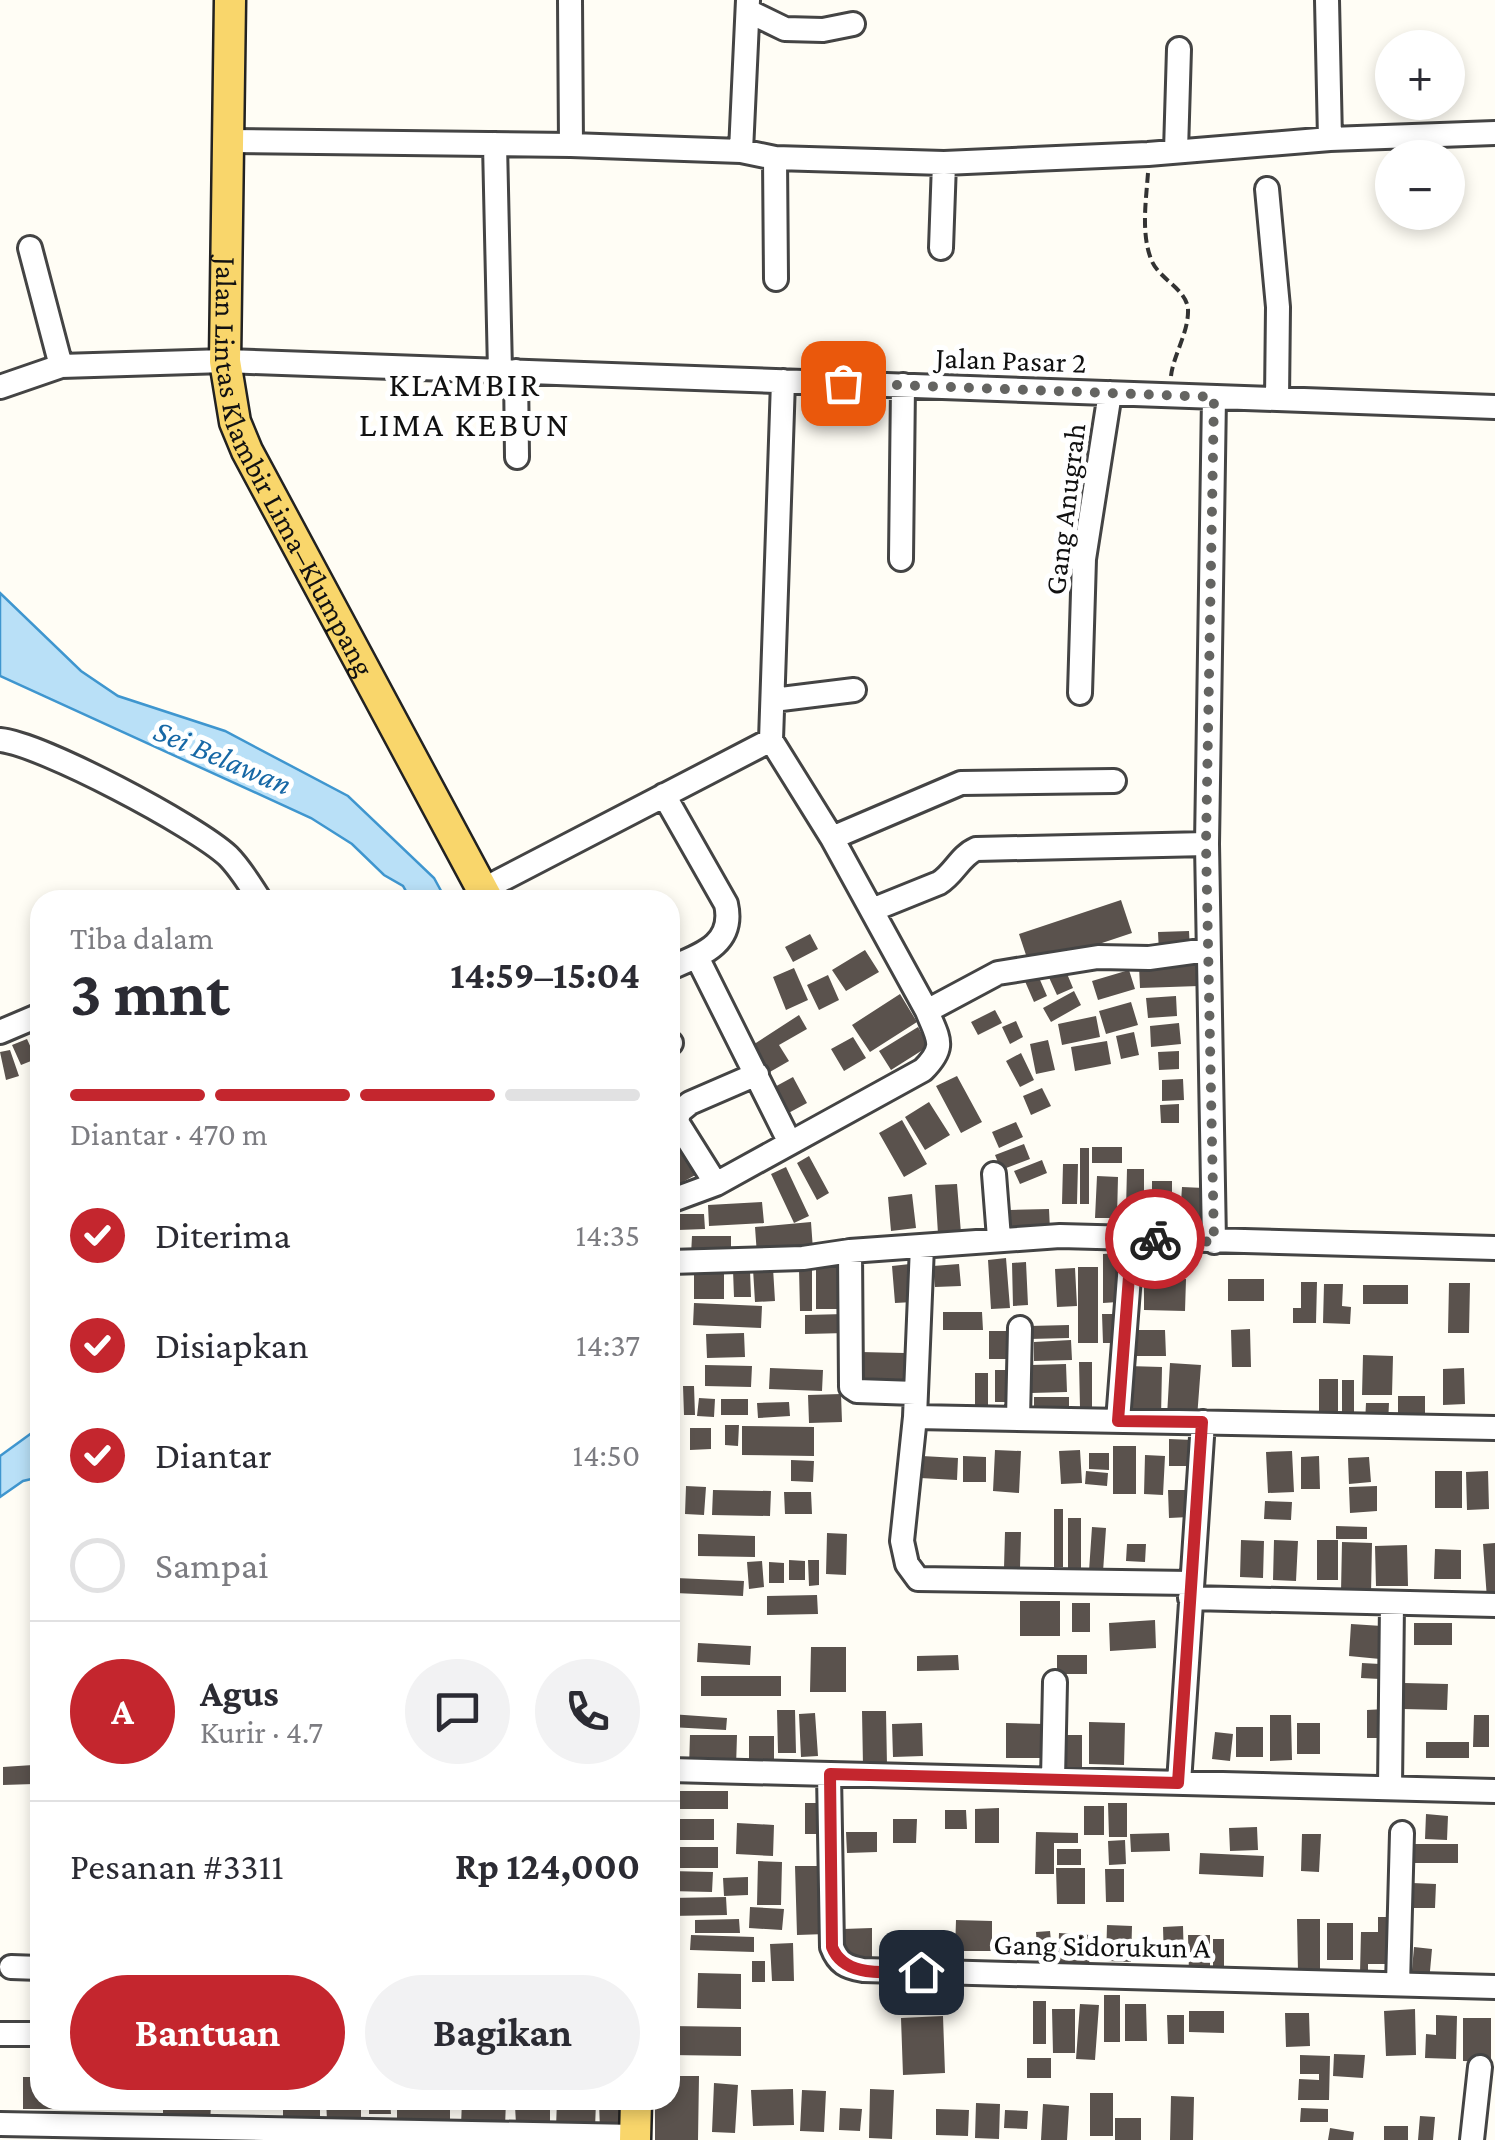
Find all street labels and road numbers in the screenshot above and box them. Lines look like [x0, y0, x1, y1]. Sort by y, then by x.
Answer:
street label: Jalan Lintas Klambir Lima–Klumpang [209, 254, 382, 682]
street label: Jalan Pasar 2 [932, 340, 1087, 379]
street label: Gang Anugrah [1038, 421, 1092, 597]
street label: Gang Sidorukun A [993, 1927, 1212, 1965]

